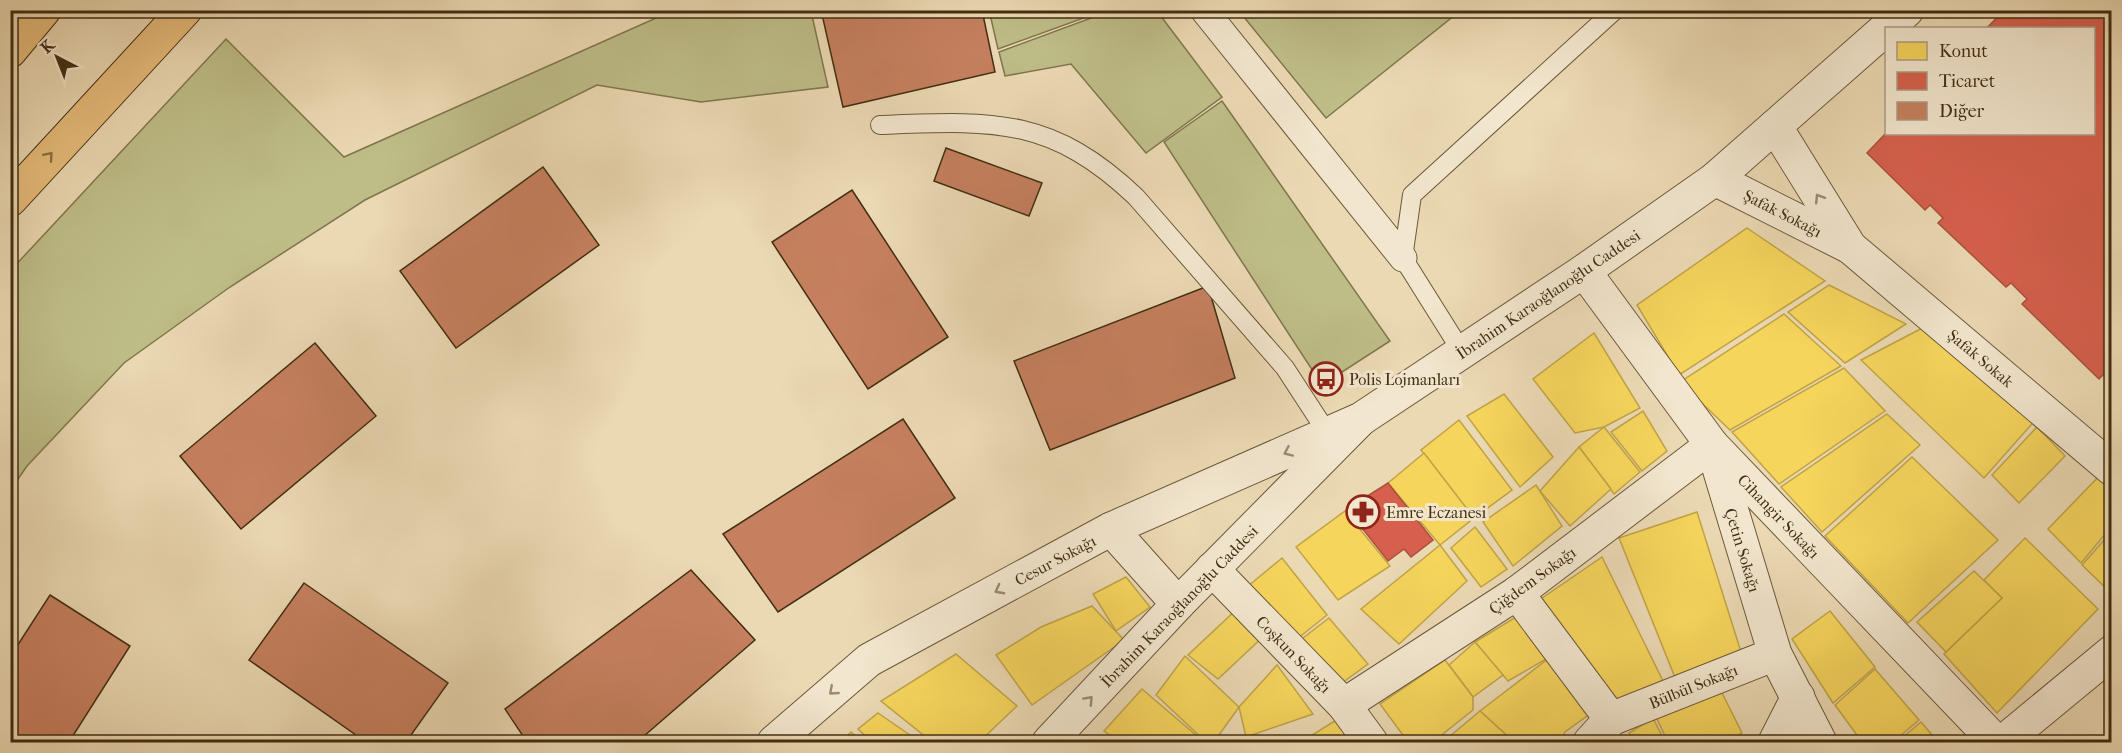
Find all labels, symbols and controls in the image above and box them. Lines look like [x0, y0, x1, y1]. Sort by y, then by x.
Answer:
north arrow [27, 27, 87, 87]
legend [1885, 27, 2095, 135]
text: K [37, 34, 59, 57]
text: Konut [1939, 41, 1988, 62]
text: Ticaret [1939, 71, 1996, 92]
text: Diğer [1939, 101, 1985, 122]
one-way arrow [42, 152, 53, 163]
street label: Şafak Sokağı [1741, 186, 1825, 241]
one-way arrow [1816, 193, 1827, 204]
street label: İbrahim Karaoğlanoğlu Caddesi [1453, 225, 1644, 363]
street label: Şafak Sokak [1944, 325, 2018, 392]
bus stop icon: Polis Lojmanları [1308, 361, 1344, 397]
place label: Polis Lojmanları [1349, 370, 1460, 389]
one-way arrow [1284, 444, 1295, 456]
street label: Cihangir Sokağı [1734, 470, 1824, 563]
pharmacy icon: Emre Eczanesi [1345, 494, 1381, 530]
place label: Emre Eczanesi [1386, 503, 1486, 522]
street label: Çetin Sokağı [1720, 506, 1764, 595]
street label: İbrahim Karaoğlanoğlu Caddesi [1097, 521, 1262, 691]
street label: Cesur Sokağı [1011, 531, 1099, 590]
street label: Çiğdem Sokağı [1485, 542, 1580, 619]
one-way arrow [995, 583, 1005, 594]
street label: Coşkun Sokağı [1251, 612, 1335, 698]
street label: Bülbül Sokağı [1646, 660, 1741, 713]
one-way arrow [829, 684, 840, 695]
one-way arrow [1082, 696, 1093, 706]

